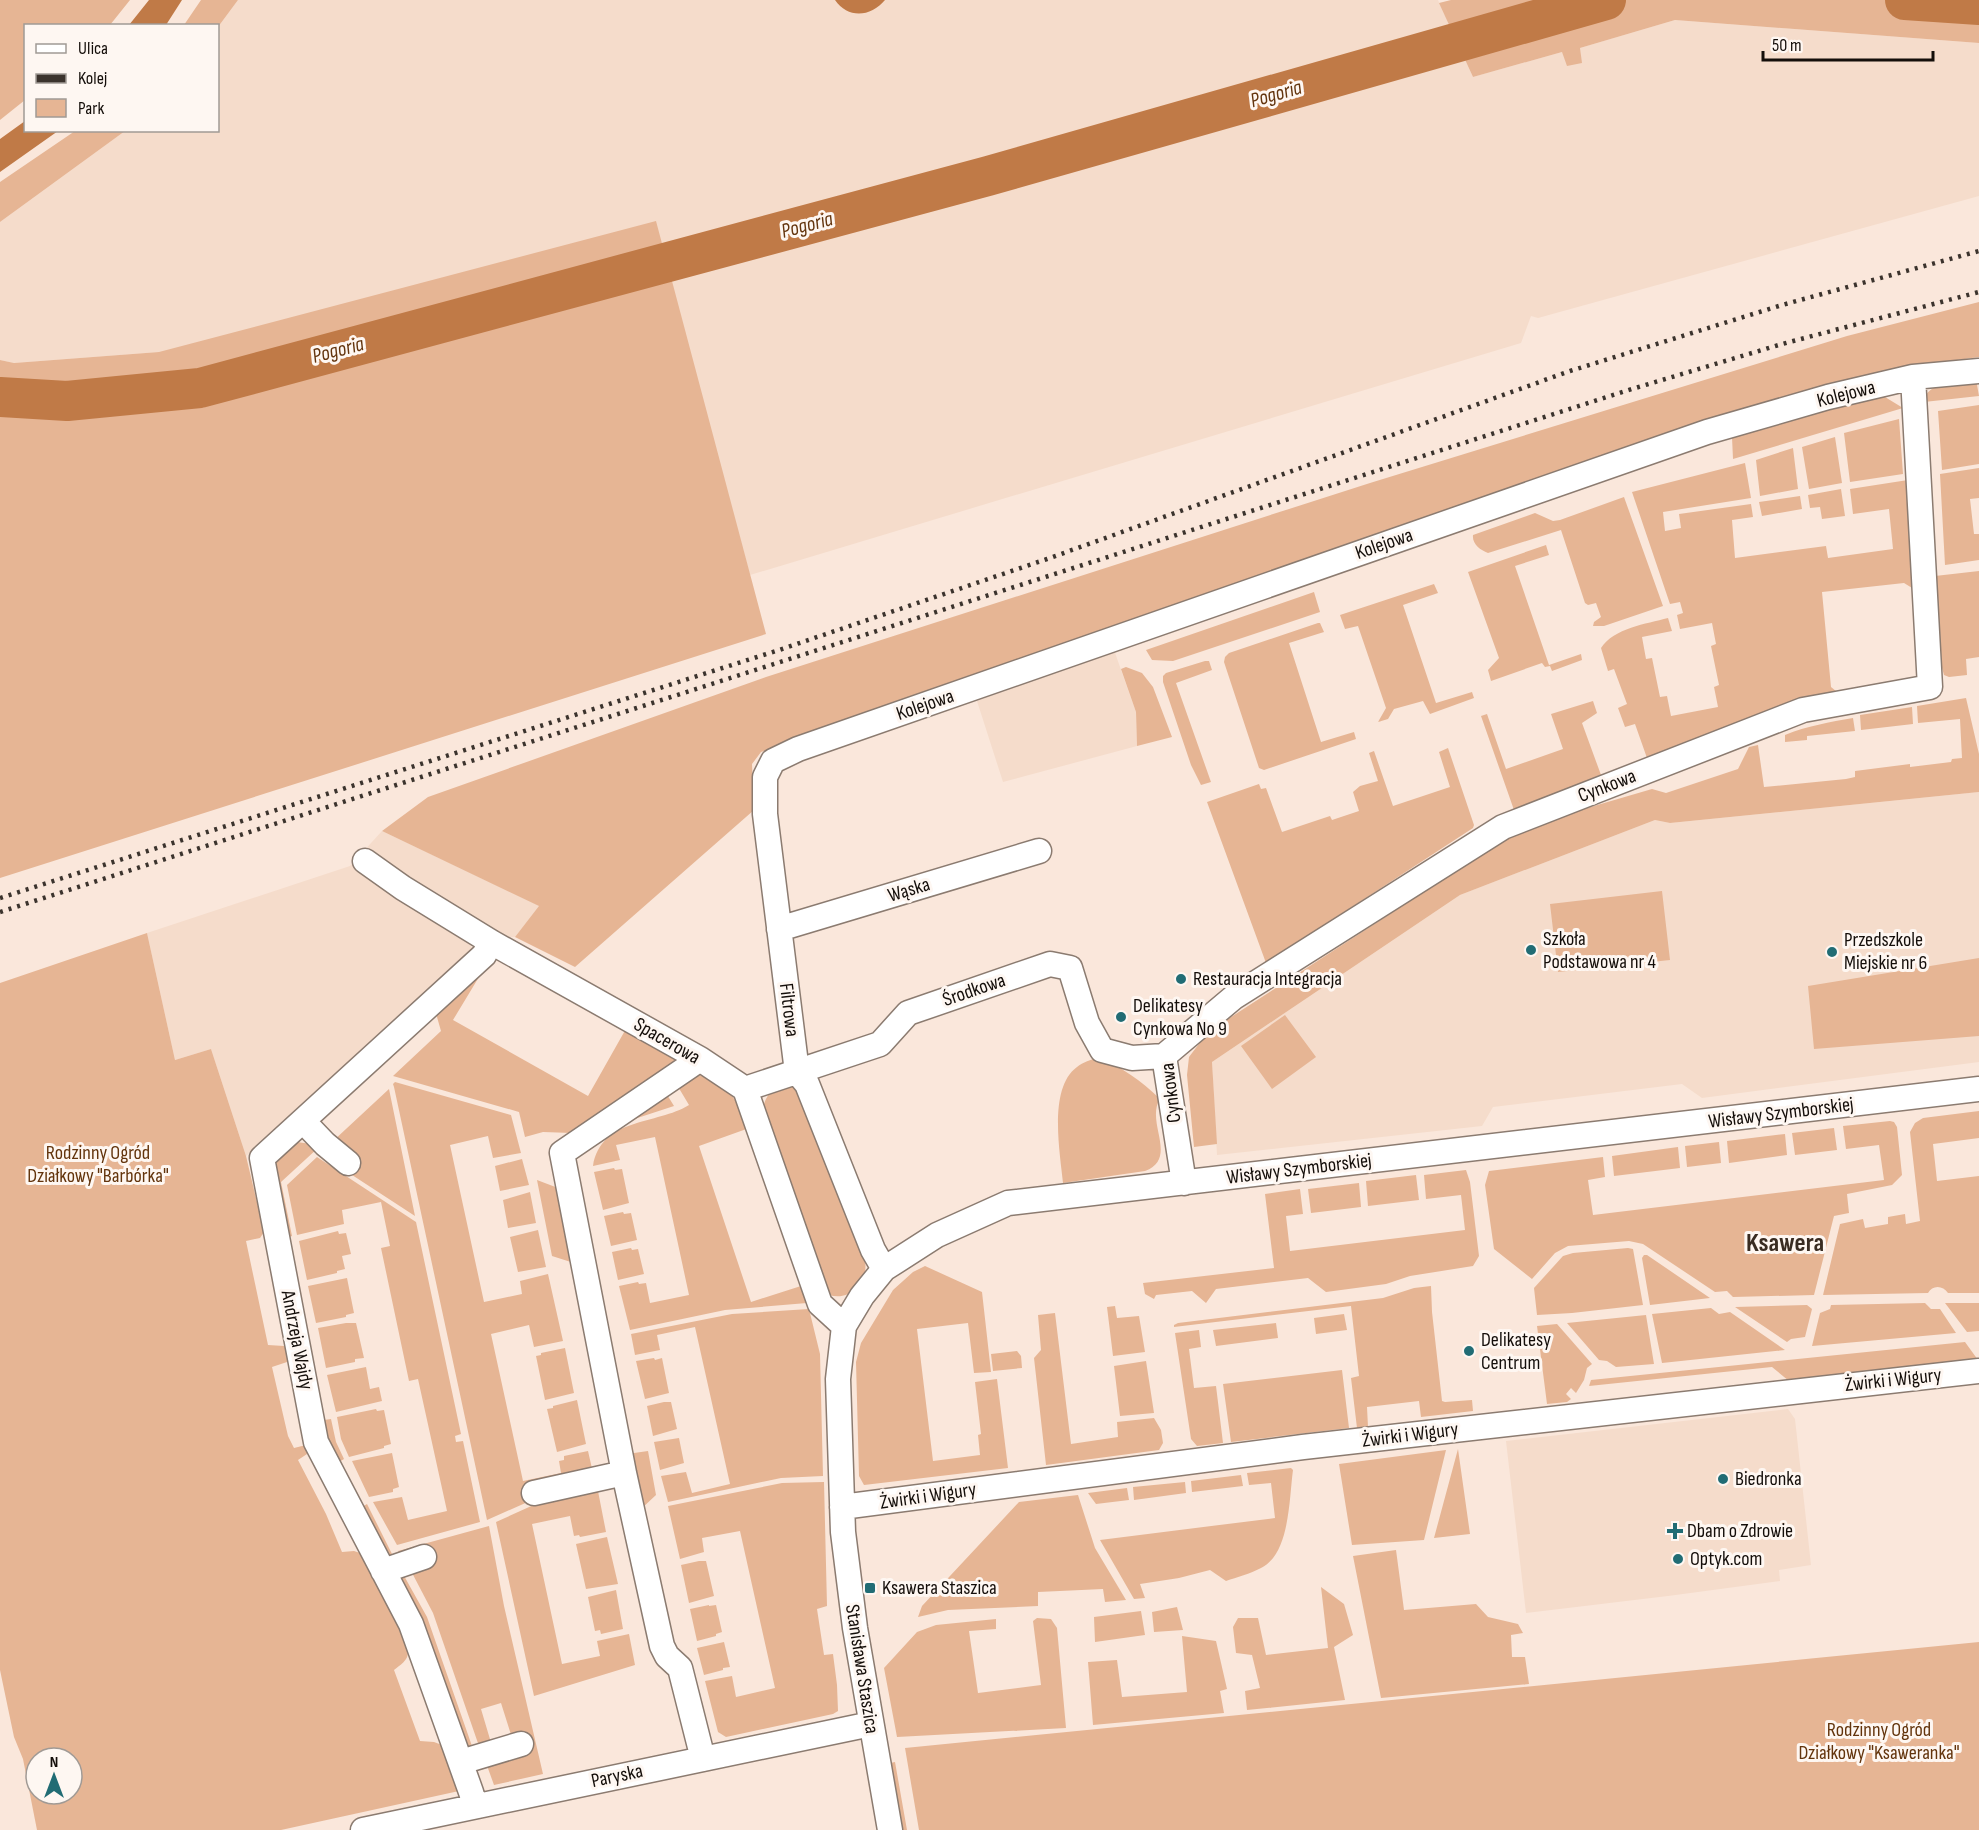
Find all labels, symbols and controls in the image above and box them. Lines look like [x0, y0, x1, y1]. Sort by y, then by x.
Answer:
legend [24, 24, 219, 132]
scale bar [1763, 24, 1932, 62]
text: 50 m [1772, 35, 1802, 56]
text: Ulica [78, 38, 108, 59]
text: Kolej [78, 68, 107, 89]
water label: Pogoria [1247, 75, 1305, 113]
text: Park [78, 98, 104, 119]
water label: Pogoria [778, 206, 836, 244]
water label: Pogoria [309, 331, 367, 369]
street label: Kolejowa [1814, 375, 1878, 413]
street label: Kolejowa [1352, 523, 1416, 565]
street label: Kolejowa [893, 684, 957, 726]
street label: Cynkowa [1575, 764, 1639, 808]
street label: Wąska [885, 872, 933, 908]
place label: Szkoła Podstawowa nr 4 [1543, 927, 1656, 974]
place label: Przedszkole Miejskie nr 6 [1844, 928, 1927, 975]
marker: Szkoła Podstawowa nr 4 [1524, 943, 1538, 957]
marker: Przedszkole Miejskie nr 6 [1825, 945, 1839, 959]
place label: Restauracja Integracja [1193, 967, 1342, 991]
street label: Środkowa [939, 968, 1009, 1012]
marker: Restauracja Integracja [1174, 972, 1188, 986]
street label: Filtrowa [774, 982, 804, 1038]
place label: Delikatesy Cynkowa No 9 [1133, 994, 1227, 1041]
marker: Delikatesy Cynkowa No 9 [1114, 1010, 1128, 1024]
street label: Spacerowa [629, 1012, 705, 1070]
street label: Cynkowa [1155, 1062, 1187, 1124]
street label: Wisławy Szymborskiej [1707, 1092, 1855, 1134]
park label: Rodzinny Ogród Działkowy "Barbórka" [27, 1141, 169, 1188]
street label: Wisławy Szymborskiej [1225, 1148, 1373, 1190]
district label: Ksawera [1746, 1228, 1824, 1259]
street label: Andrzeja Wajdy [275, 1287, 318, 1392]
place label: Delikatesy Centrum [1481, 1328, 1551, 1375]
marker: Delikatesy Centrum [1462, 1344, 1476, 1358]
street label: Żwirki i Wigury [1844, 1363, 1943, 1397]
street label: Żwirki i Wigury [1360, 1417, 1460, 1453]
place label: Biedronka [1735, 1467, 1802, 1491]
marker: Biedronka [1716, 1472, 1730, 1486]
street label: Żwirki i Wigury [878, 1477, 978, 1515]
place label: Dbam o Zdrowie [1687, 1519, 1793, 1543]
marker: Dbam o Zdrowie [1668, 1524, 1682, 1538]
place label: Optyk.com [1690, 1547, 1762, 1571]
marker: Optyk.com [1671, 1552, 1685, 1566]
place label: Ksawera Staszica [882, 1576, 997, 1600]
marker: Ksawera Staszica [863, 1581, 877, 1595]
street label: Stanisława Staszica [840, 1603, 884, 1735]
park label: Rodzinny Ogród Działkowy "Ksaweranka" [1798, 1718, 1960, 1765]
north arrow [24, 1746, 84, 1806]
text: N [50, 1753, 58, 1772]
street label: Paryska [589, 1759, 645, 1793]

